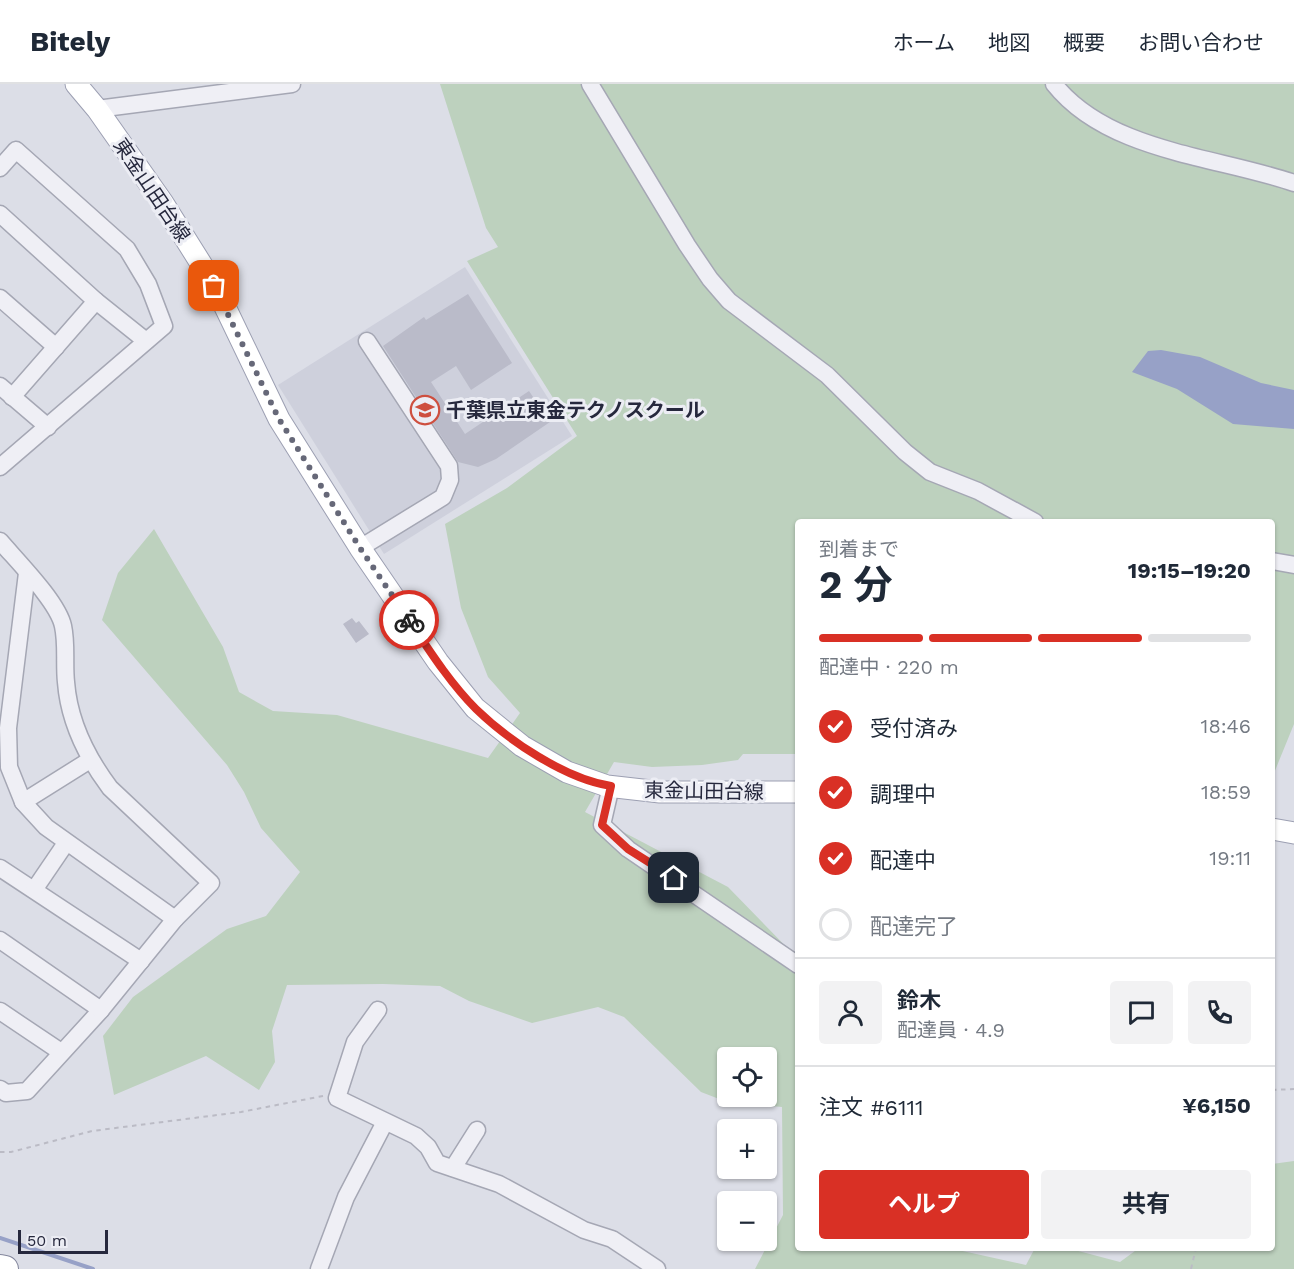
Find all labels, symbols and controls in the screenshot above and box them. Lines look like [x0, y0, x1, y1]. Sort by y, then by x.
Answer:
text: Bitely [30, 25, 110, 58]
text: ホーム [893, 30, 955, 55]
text: 地図 [988, 30, 1030, 55]
text: 概要 [1063, 30, 1105, 55]
text: お問い合わせ [1138, 30, 1264, 55]
street label: 東金山田台線 [108, 134, 196, 246]
pin [188, 260, 239, 311]
icon: bag [197, 269, 230, 302]
school or university icon: 千葉県立東金テクノスクール [409, 394, 441, 426]
place label: 千葉県立東金テクノスクール [446, 398, 705, 422]
text: 到着まで [819, 537, 899, 561]
text: 19:15–19:20 [1128, 558, 1251, 583]
text: 2 分 [819, 562, 892, 607]
courier [379, 590, 439, 650]
icon: bike [393, 604, 426, 637]
text: 配達中 · 220 m [819, 655, 959, 679]
icon: check [819, 710, 852, 743]
text: 18:46 [1201, 714, 1251, 738]
text: 受付済み [870, 716, 958, 741]
icon: check [819, 776, 852, 809]
street label: 東金山田台線 [644, 778, 764, 804]
text: 18:59 [1201, 780, 1251, 804]
text: 調理中 [870, 782, 936, 807]
icon: check [819, 842, 852, 875]
text: 19:11 [1209, 846, 1251, 870]
text: 配達中 [870, 848, 936, 873]
pin [648, 852, 699, 903]
icon: home [657, 861, 690, 894]
text: 配達完了 [870, 914, 958, 939]
button: person [819, 981, 882, 1044]
button: chat [1110, 981, 1173, 1044]
button: phone [1188, 981, 1251, 1044]
text: 鈴木 [897, 988, 941, 1013]
text: 配達員 · 4.9 [897, 1018, 1005, 1042]
map controls [717, 1047, 777, 1251]
button: locate [717, 1047, 777, 1107]
text: ¥6,150 [1182, 1093, 1251, 1118]
text: 注文 #6111 [819, 1095, 924, 1120]
button: + [717, 1119, 777, 1179]
button: ヘルプ [819, 1170, 1029, 1239]
button: 共有 [1041, 1170, 1251, 1239]
button: − [717, 1191, 777, 1251]
scale bar [18, 1227, 108, 1254]
text: 50 m [27, 1231, 67, 1250]

